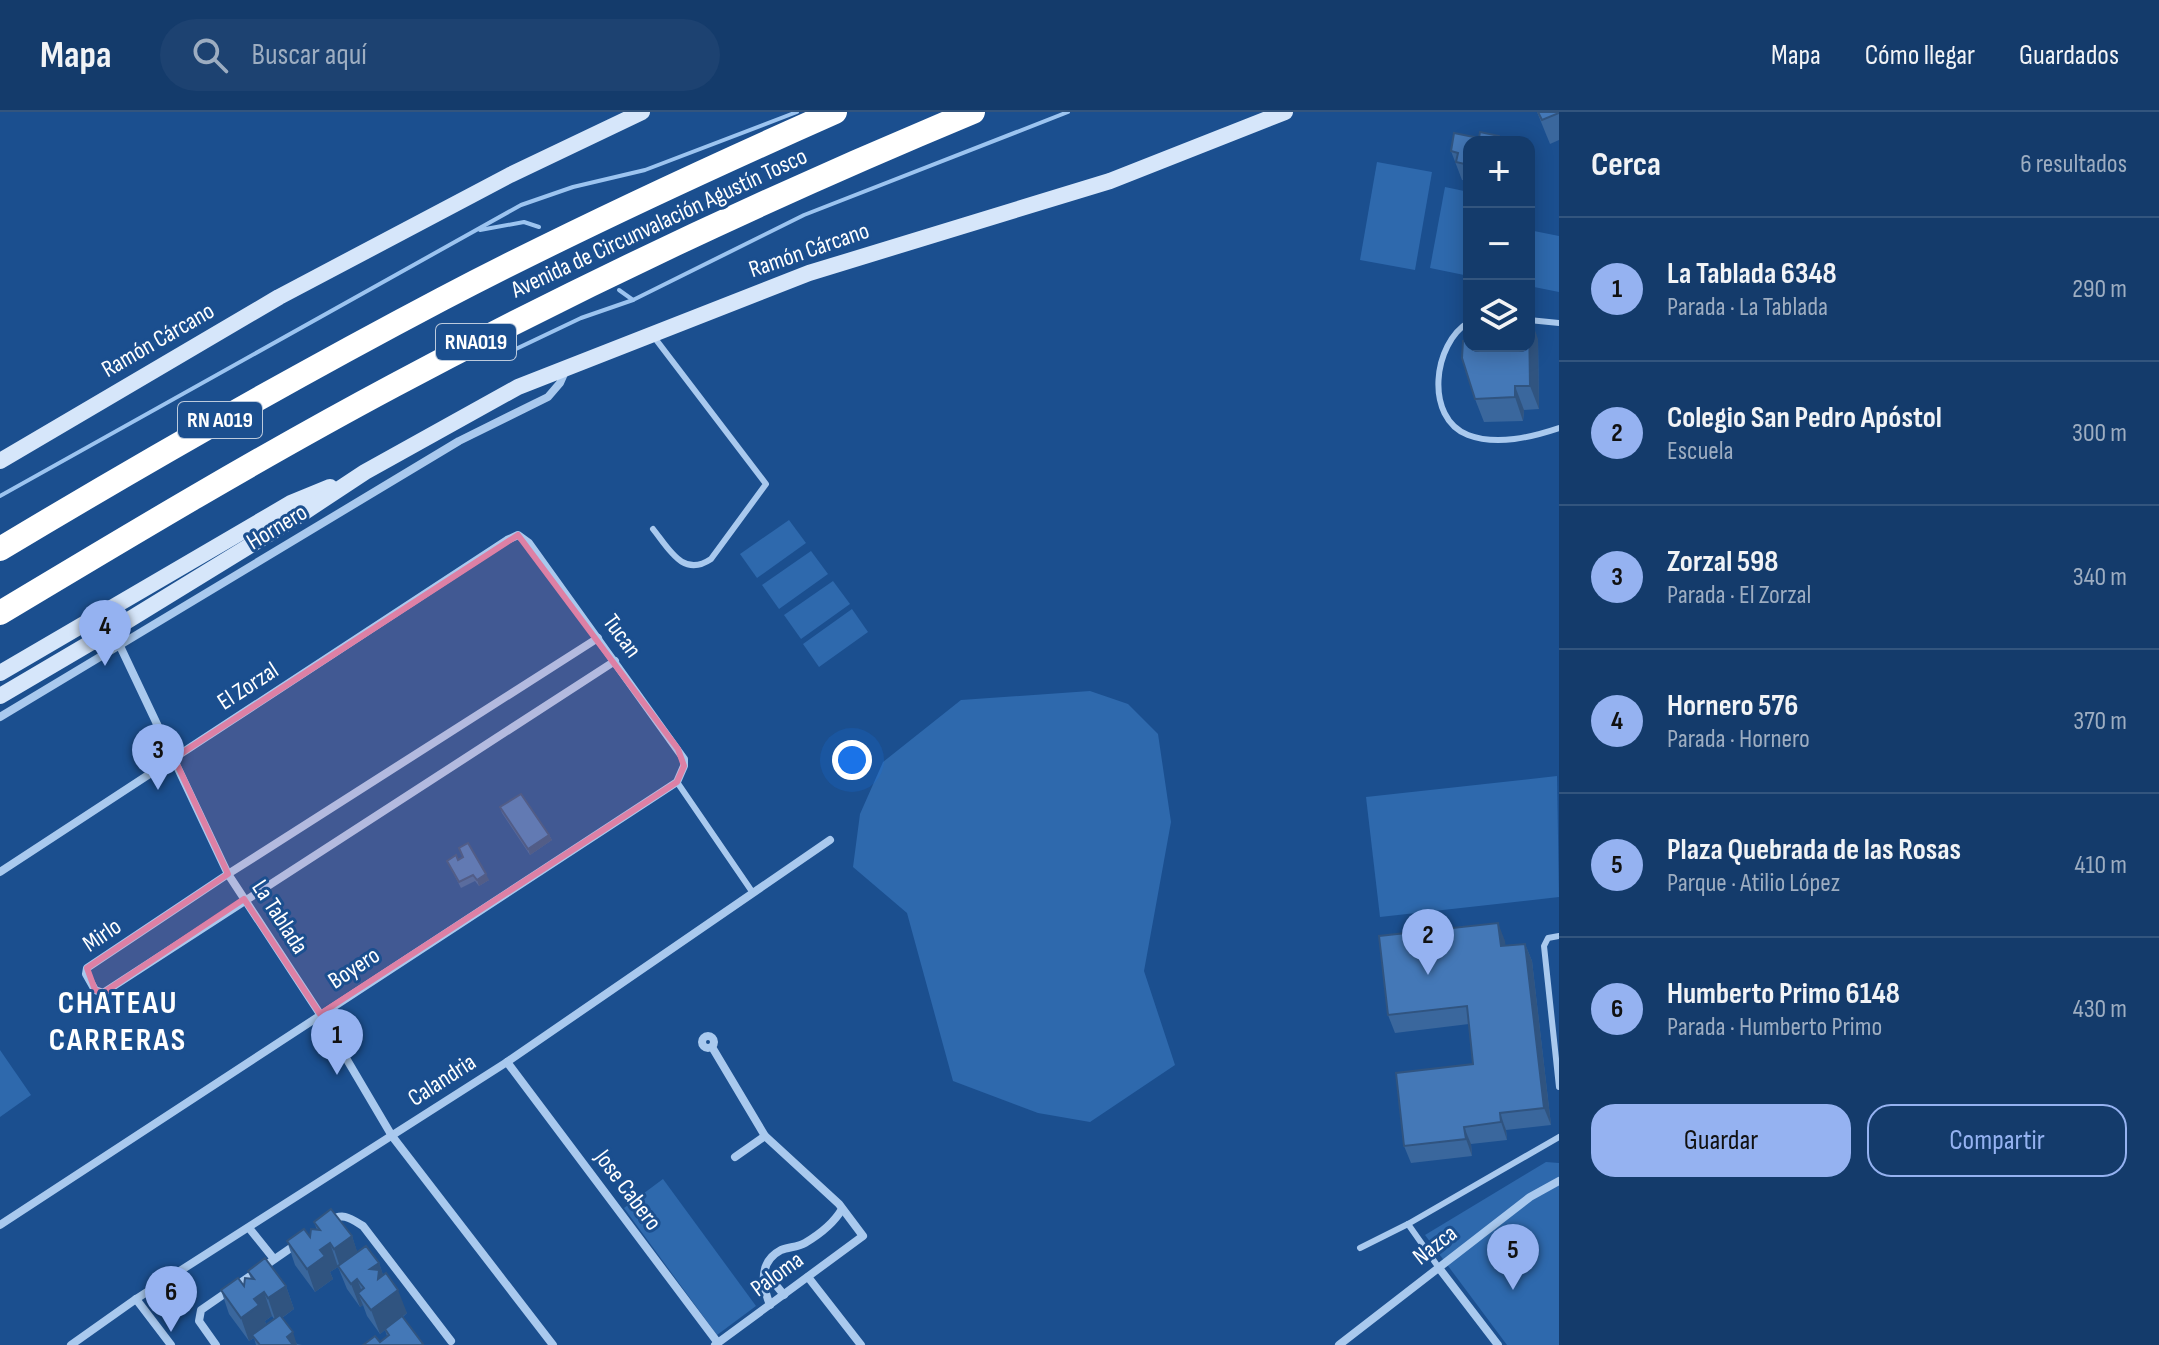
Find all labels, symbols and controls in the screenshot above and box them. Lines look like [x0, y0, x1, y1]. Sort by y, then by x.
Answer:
search box [160, 19, 720, 91]
text: Mapa [40, 33, 112, 78]
icon: search [188, 33, 232, 77]
text: Buscar aquí [252, 37, 367, 73]
text: Mapa [1771, 39, 1821, 72]
text: Cómo llegar [1865, 39, 1975, 72]
text: Guardados [2019, 39, 2119, 72]
map controls [1463, 136, 1535, 352]
button: + [1463, 136, 1535, 208]
street label: Avenida de Circunvalación Agustín Tosco [505, 142, 812, 305]
text: Cerca [1591, 144, 1661, 185]
text: 6 resultados [2020, 149, 2127, 180]
button: − [1463, 208, 1535, 280]
street label: Ramón Cárcano [745, 216, 873, 284]
text: La Tablada 6348 [1667, 256, 1837, 292]
text: 1 [1612, 274, 1622, 305]
text: 290 m [2072, 274, 2127, 305]
button: layers [1463, 280, 1535, 352]
text: Parada · La Tablada [1667, 292, 1828, 323]
street label: Ramón Cárcano [97, 296, 219, 384]
road number: RNA019 [436, 324, 516, 360]
text: Colegio San Pedro Apóstol [1667, 400, 1942, 436]
road number: RN A019 [178, 402, 262, 438]
text: 2 [1611, 418, 1623, 449]
text: 300 m [2072, 418, 2127, 449]
text: Escuela [1667, 436, 1734, 467]
street label: Hornero [241, 498, 313, 556]
text: Zorzal 598 [1667, 544, 1778, 580]
text: 3 [1611, 562, 1623, 593]
text: 340 m [2073, 562, 2127, 593]
text: Parada · El Zorzal [1667, 580, 1811, 611]
pin: 4 [79, 600, 131, 666]
street label: Tucan [596, 609, 648, 663]
street label: El Zorzal [212, 656, 284, 716]
text: Hornero 576 [1667, 688, 1798, 724]
text: 4 [1611, 706, 1623, 737]
text: 370 m [2073, 706, 2127, 737]
pin: 3 [132, 724, 184, 790]
text: Parada · Hornero [1667, 724, 1810, 755]
your location [832, 740, 872, 780]
text: Plaza Quebrada de las Rosas [1667, 832, 1961, 868]
text: 5 [1611, 850, 1623, 881]
text: 410 m [2075, 850, 2127, 881]
text: Parque · Atilio López [1667, 868, 1840, 899]
street label: La Tablada [245, 875, 315, 959]
pin: 2 [1402, 909, 1454, 975]
street label: Mirlo [77, 912, 127, 958]
street label: Boyero [323, 941, 385, 995]
text: Humberto Primo 6148 [1667, 976, 1900, 1012]
district label: CHATEAU CARRERAS [49, 984, 187, 1060]
text: 6 [1611, 994, 1623, 1025]
text: 430 m [2073, 994, 2127, 1025]
pin: 1 [311, 1009, 363, 1075]
text: Parada · Humberto Primo [1667, 1012, 1882, 1043]
street label: Calandria [403, 1047, 481, 1113]
button: Guardar [1591, 1104, 1851, 1177]
button: Compartir [1867, 1104, 2127, 1177]
street label: Jose Cabero [588, 1143, 668, 1236]
street label: Nazca [1407, 1219, 1463, 1271]
pin: 5 [1487, 1224, 1539, 1290]
street label: Paloma [745, 1245, 809, 1303]
pin: 6 [145, 1266, 197, 1332]

